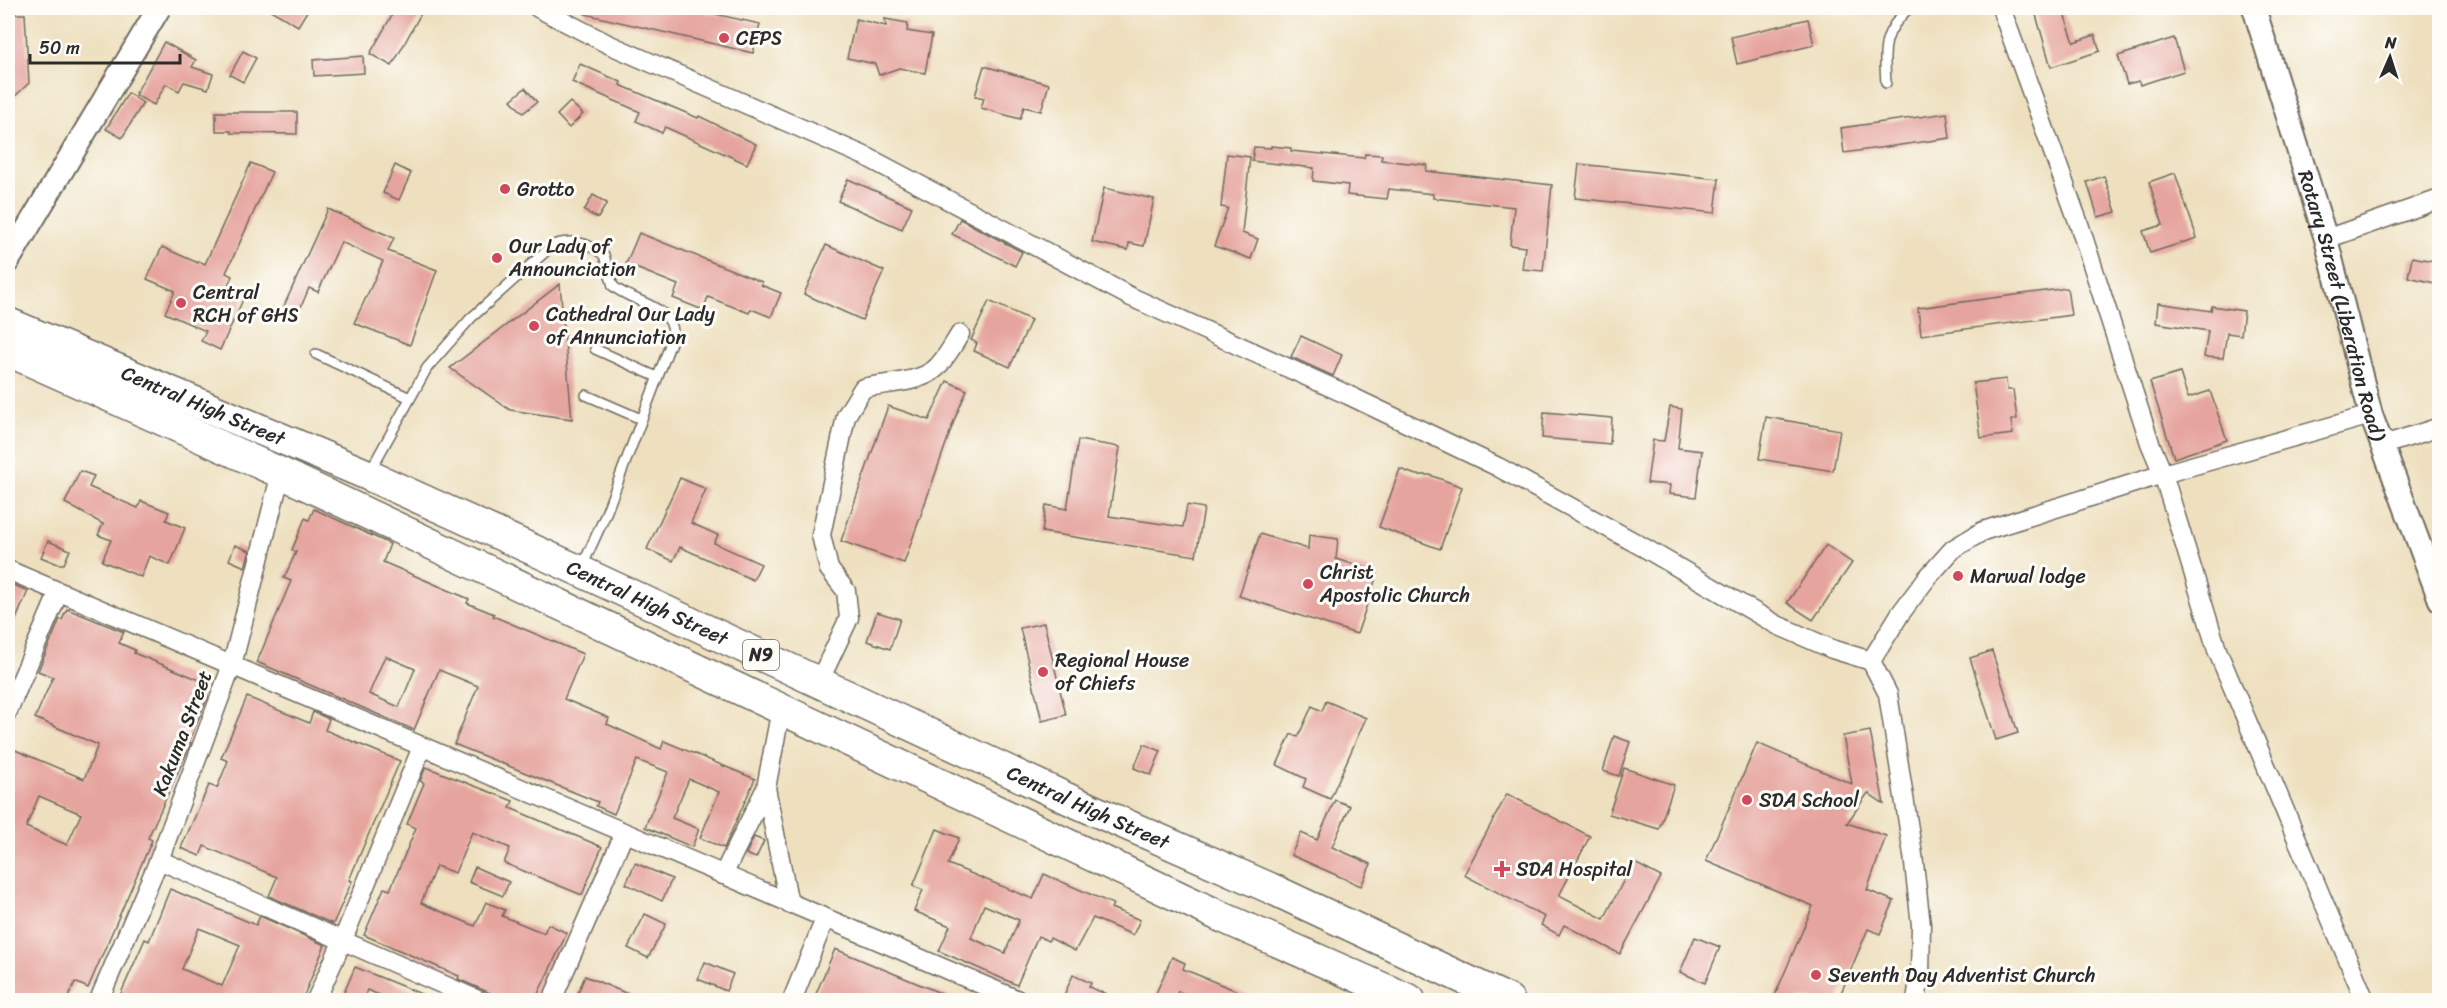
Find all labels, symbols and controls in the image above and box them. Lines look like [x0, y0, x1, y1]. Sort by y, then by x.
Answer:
place label: CEPS [736, 21, 782, 56]
scale bar [30, 27, 180, 65]
north arrow [2360, 27, 2420, 87]
text: N [2383, 28, 2398, 57]
marker: CEPS [717, 31, 731, 45]
text: 50 m [39, 32, 80, 64]
street label: Rotary Street (Liberation Road) [2288, 166, 2396, 447]
place label: Grotto [517, 172, 575, 207]
marker: Grotto [498, 182, 512, 196]
place label: Our Lady of Announciation [508, 229, 636, 287]
marker: Our Lady of Announciation [490, 251, 504, 265]
place label: Central RCH of GHS [193, 275, 299, 333]
marker: Central RCH of GHS [174, 296, 188, 310]
place label: Cathedral Our Lady of Annunciation [546, 297, 716, 355]
marker: Cathedral Our Lady of Annunciation [527, 319, 541, 333]
street label: Central High Street [116, 356, 291, 456]
street label: Central High Street [561, 550, 735, 656]
place label: Christ Apostolic Church [1319, 555, 1470, 613]
place label: Marwal lodge [1970, 559, 2086, 594]
marker: Marwal lodge [1951, 569, 1965, 583]
marker: Christ Apostolic Church [1301, 577, 1315, 591]
road number: N9 [743, 640, 779, 670]
place label: Regional House of Chiefs [1055, 643, 1189, 701]
street label: Kakuma Street [142, 665, 223, 801]
marker: Regional House of Chiefs [1036, 665, 1050, 679]
street label: Central High Street [1001, 756, 1176, 860]
place label: SDA School [1759, 783, 1859, 818]
marker: SDA School [1740, 793, 1754, 807]
place label: SDA Hospital [1516, 852, 1634, 887]
marker: SDA Hospital [1493, 860, 1511, 878]
place label: Seventh Day Adventist Church [1828, 958, 2096, 993]
marker: Seventh Day Adventist Church [1809, 968, 1823, 982]

